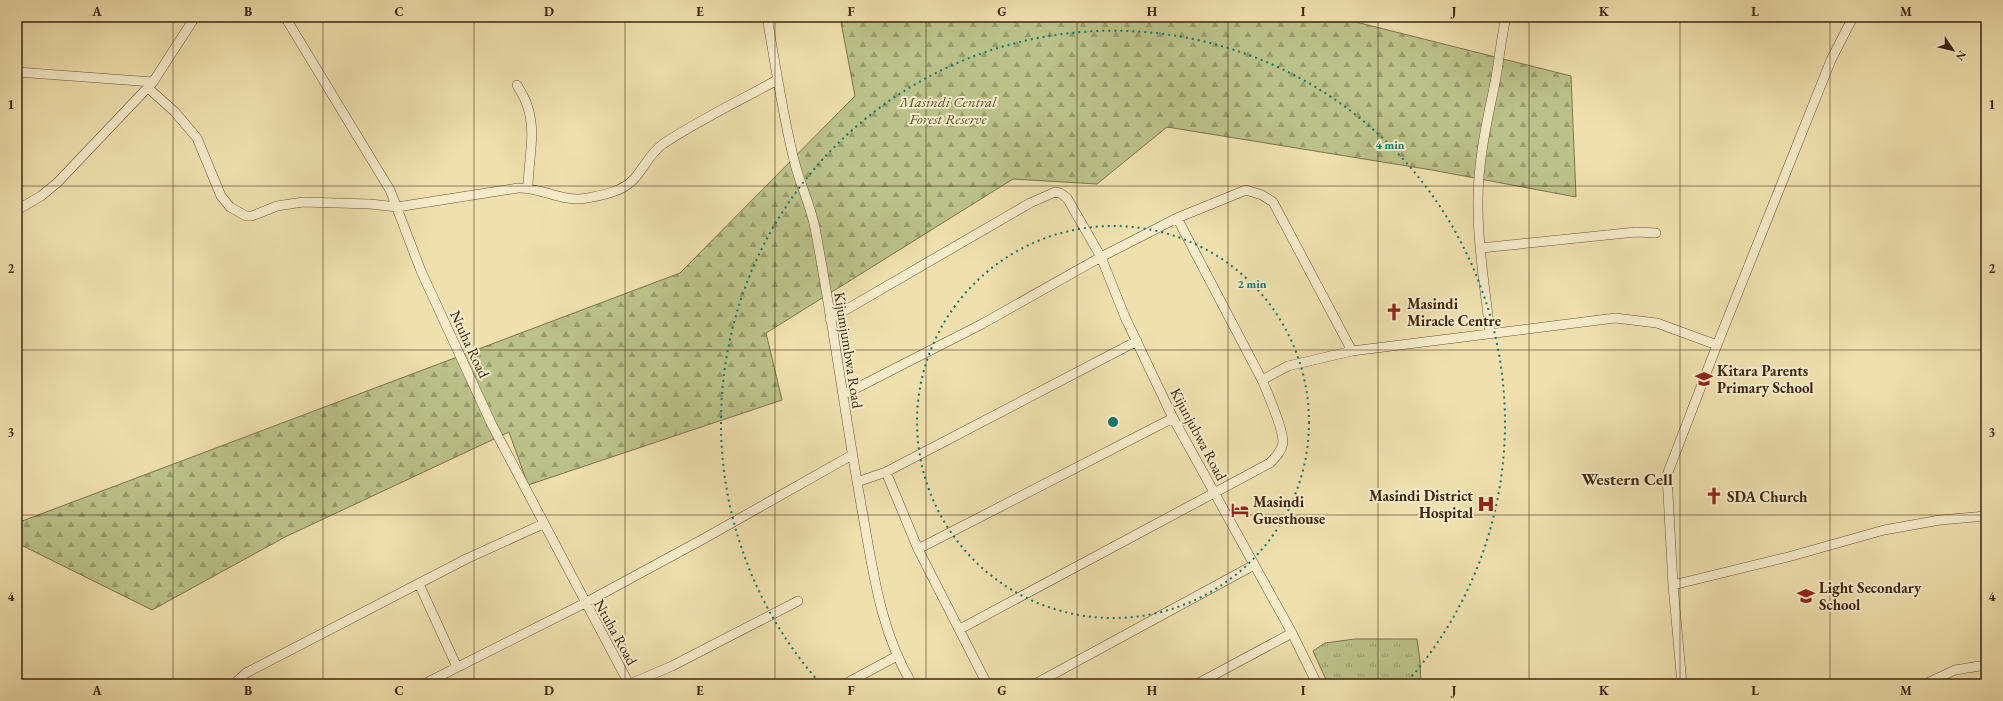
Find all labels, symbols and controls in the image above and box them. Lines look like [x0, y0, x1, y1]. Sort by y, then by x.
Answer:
text: A [91, 3, 102, 20]
text: B [244, 3, 252, 20]
text: C [394, 3, 404, 20]
text: D [544, 3, 554, 20]
text: E [696, 3, 704, 20]
text: F [847, 3, 855, 20]
text: G [997, 3, 1007, 20]
text: H [1147, 3, 1158, 20]
text: I [1301, 3, 1306, 20]
text: J [1450, 3, 1457, 20]
text: K [1599, 3, 1610, 20]
text: L [1751, 3, 1759, 20]
text: M [1900, 3, 1912, 20]
north arrow [1933, 30, 1973, 70]
text: N [1953, 48, 1969, 63]
park label: Masindi Central Forest Reserve [899, 92, 997, 128]
text: 1 [8, 96, 15, 113]
text: 1 [1989, 96, 1996, 113]
text: 4 min [1375, 137, 1405, 153]
text: 2 [8, 260, 15, 277]
text: 2 [1989, 260, 1996, 277]
text: 2 min [1237, 276, 1267, 292]
street label: Kijumjumbwa Road [830, 290, 868, 410]
place label: Masindi Miracle Centre [1407, 294, 1501, 330]
church icon: Masindi Miracle Centre [1384, 302, 1404, 322]
street label: Ntuha Road [446, 307, 494, 381]
place label: Kitara Parents Primary School [1717, 361, 1814, 397]
school or university icon: Kitara Parents Primary School [1694, 369, 1714, 389]
street label: Kijunjubwa Road [1167, 384, 1232, 484]
centre of rings [1106, 415, 1120, 429]
text: 3 [8, 424, 15, 441]
text: 3 [1989, 424, 1996, 441]
district label: Western Cell [1581, 468, 1673, 490]
place label: Masindi District Hospital [1369, 486, 1474, 522]
church icon: SDA Church [1704, 486, 1724, 506]
place label: SDA Church [1727, 487, 1808, 506]
place label: Masindi Guesthouse [1253, 492, 1325, 528]
hospital icon: Masindi District Hospital [1476, 494, 1496, 514]
hotel icon: Masindi Guesthouse [1230, 500, 1250, 520]
place label: Light Secondary School [1819, 578, 1922, 614]
school or university icon: Light Secondary School [1796, 586, 1816, 606]
text: 4 [8, 588, 15, 605]
text: 4 [1989, 588, 1996, 605]
street label: Ntuha Road [590, 596, 642, 669]
text: A [91, 682, 102, 699]
text: B [244, 682, 252, 699]
text: C [394, 682, 404, 699]
text: D [544, 682, 554, 699]
text: E [696, 682, 704, 699]
text: F [847, 682, 855, 699]
text: G [997, 682, 1007, 699]
text: H [1147, 682, 1158, 699]
text: I [1301, 682, 1306, 699]
text: J [1450, 682, 1457, 699]
text: K [1599, 682, 1610, 699]
text: L [1751, 682, 1759, 699]
text: M [1900, 682, 1912, 699]

